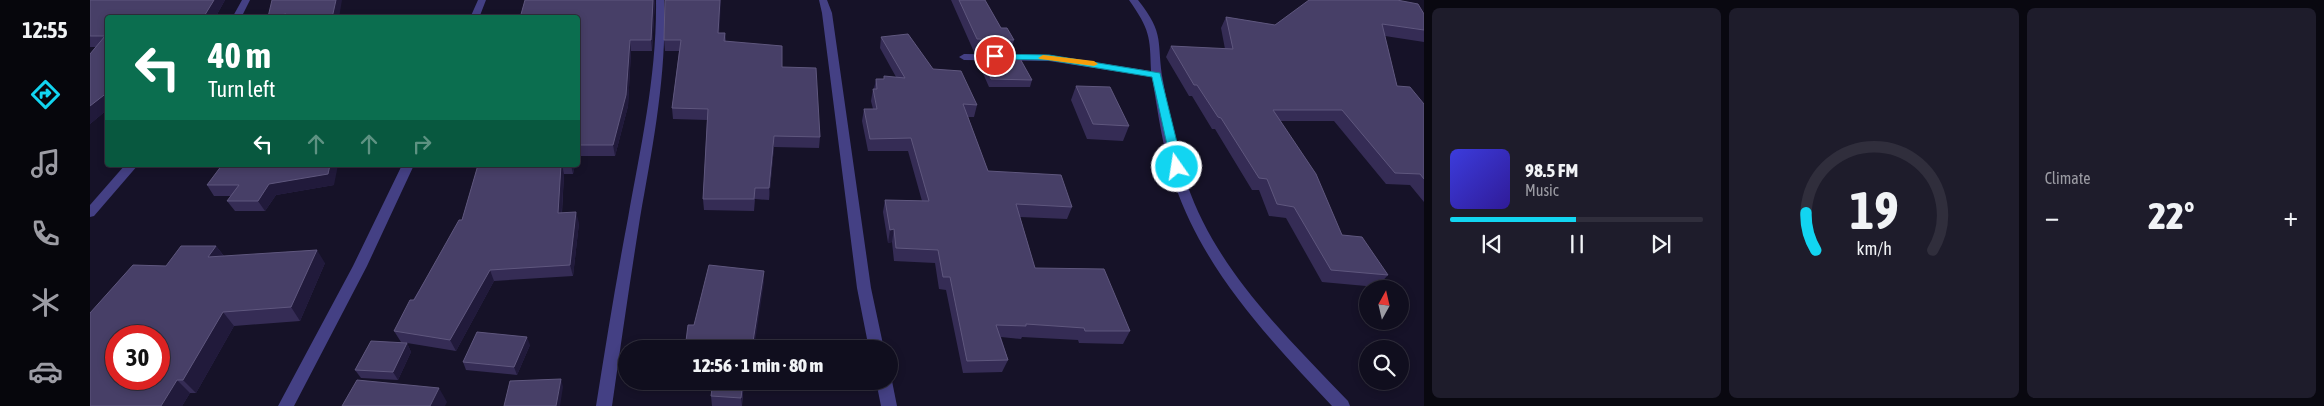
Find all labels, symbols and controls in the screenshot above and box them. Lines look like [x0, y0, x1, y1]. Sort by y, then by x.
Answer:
text: 12:55 [22, 17, 68, 43]
icon: left [125, 35, 190, 100]
text: 40 m [208, 35, 271, 75]
pin [974, 35, 1016, 77]
icon: arrive [981, 42, 1009, 70]
text: Turn left [208, 76, 275, 102]
icon: directions [28, 77, 63, 112]
icon: left [249, 130, 277, 158]
icon: ahead [302, 130, 330, 158]
icon: ahead [355, 130, 383, 158]
icon: right [408, 130, 436, 158]
position arrow [1150, 140, 1202, 192]
icon: music [28, 146, 63, 181]
text: 98.5 FM [1525, 159, 1578, 181]
text: Climate [2045, 169, 2090, 187]
text: 19 [1850, 180, 1898, 240]
text: Music [1525, 181, 1559, 199]
text: 22° [2148, 194, 2194, 237]
text: − [2045, 200, 2059, 232]
text: + [2283, 200, 2298, 232]
icon: phone [28, 216, 63, 251]
icon: previous [1478, 230, 1506, 258]
icon: pause [1563, 230, 1591, 258]
icon: next [1647, 230, 1675, 258]
text: km/h [1856, 238, 1892, 259]
north arrow [1359, 280, 1409, 330]
map controls [1359, 280, 1409, 390]
icon: climate [28, 285, 63, 320]
speed limit sign: 30 [105, 325, 170, 390]
button: search [1359, 340, 1409, 390]
icon: car [28, 354, 63, 389]
text: 12:56 · 1 min · 80 m [693, 354, 823, 376]

